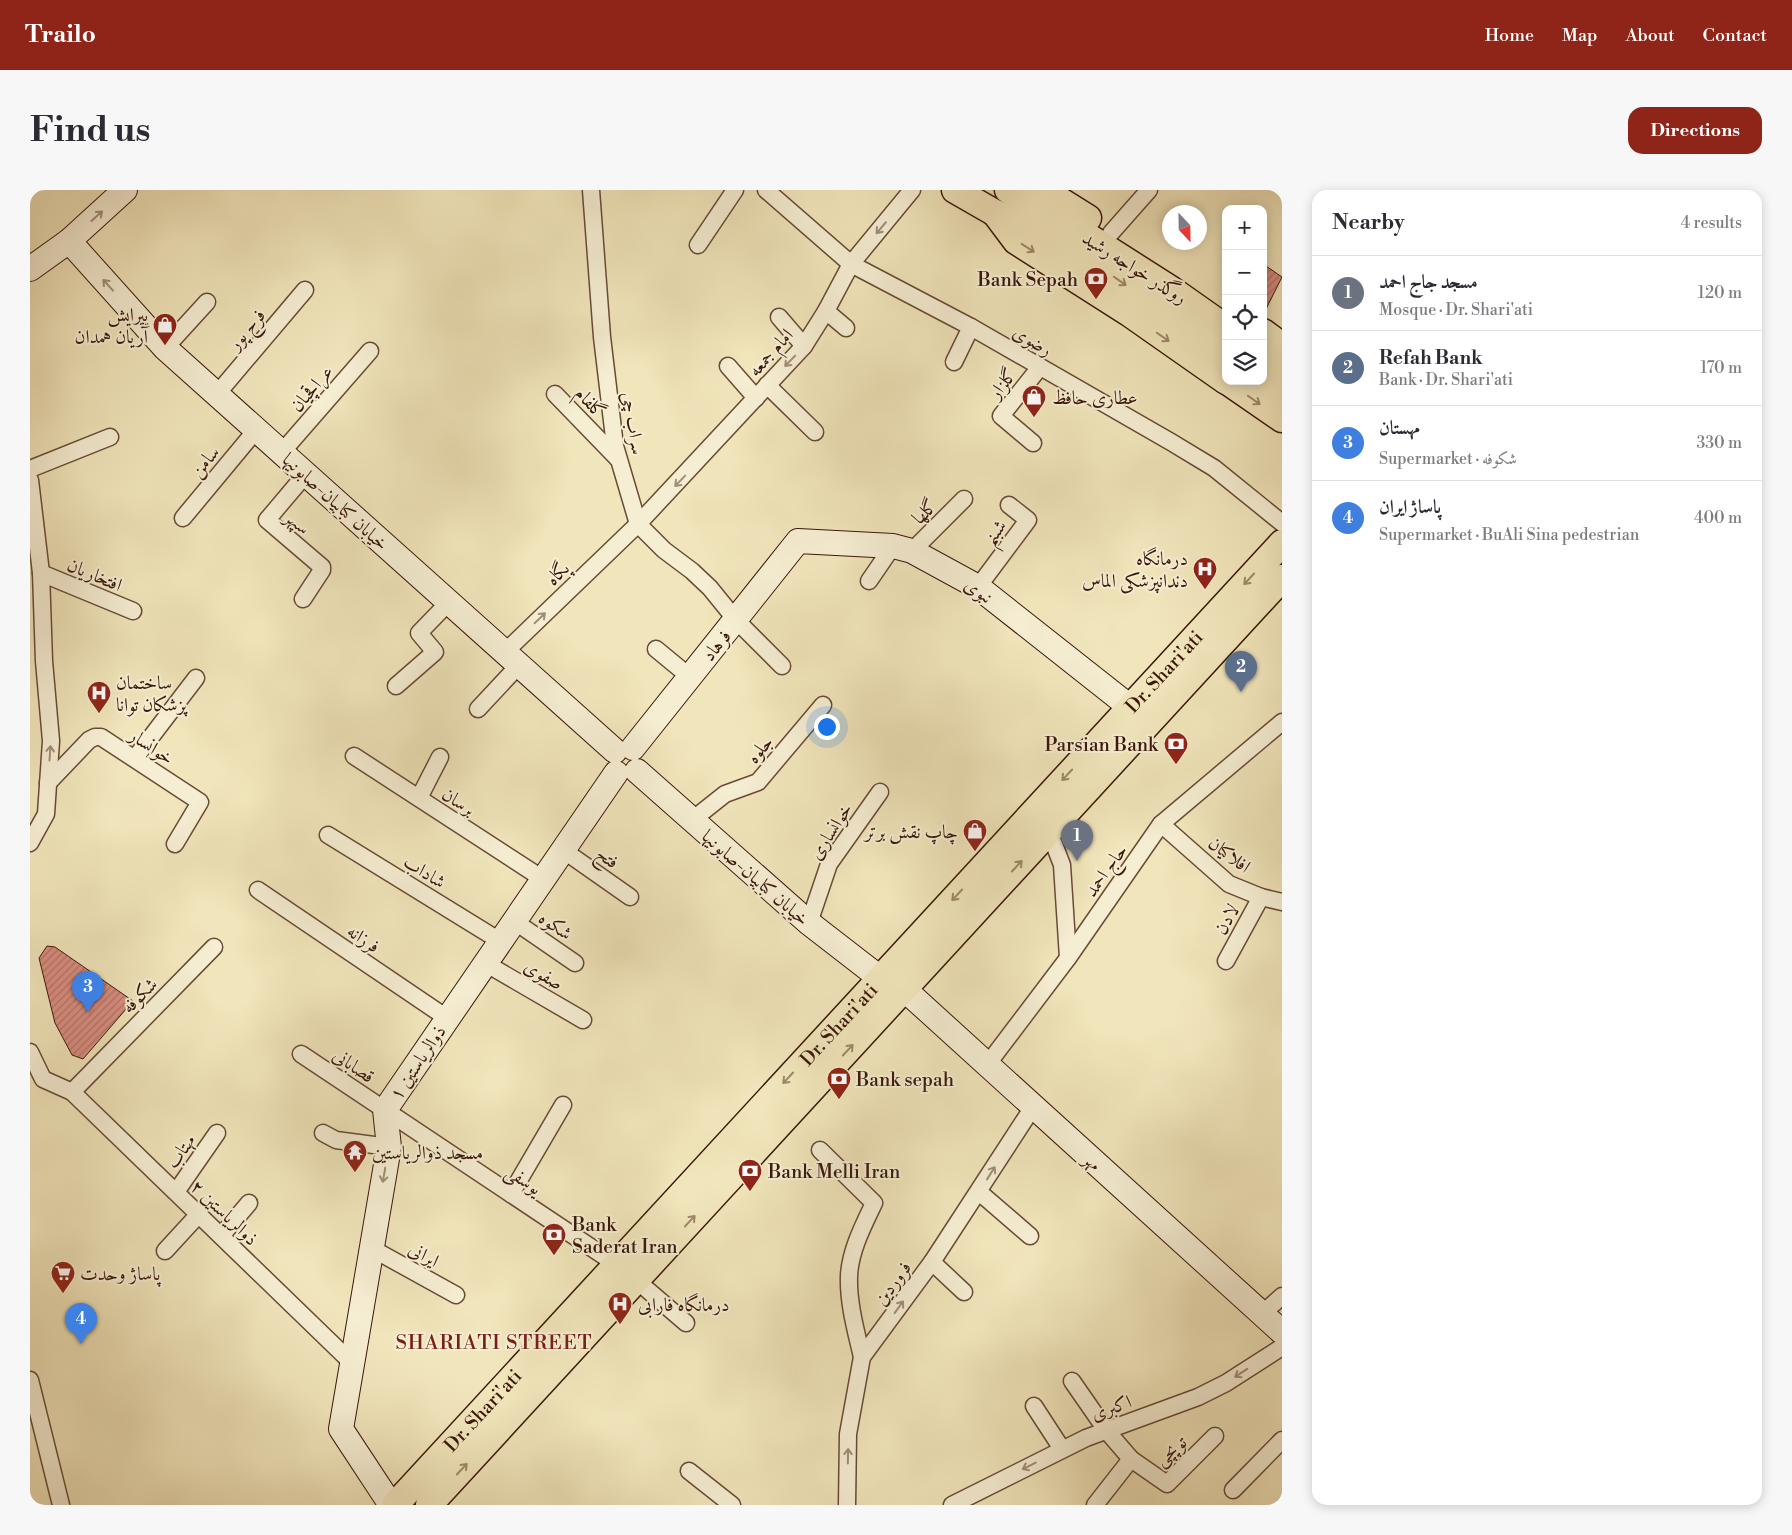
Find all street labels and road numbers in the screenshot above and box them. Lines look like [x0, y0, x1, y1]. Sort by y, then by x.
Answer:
street label: روگذر خواجه رشید [1078, 224, 1192, 310]
street label: فرح پور [221, 304, 275, 360]
street label: رضوی [1008, 320, 1057, 362]
street label: امام جمعه [743, 324, 802, 384]
street label: عراقچیان [285, 360, 339, 418]
street label: گلزار [982, 363, 1022, 406]
street label: گلفام [567, 382, 611, 426]
street label: سراب چی [616, 390, 650, 456]
street label: سامن [185, 441, 226, 483]
street label: خیابان کبابیان-صابونیها [277, 448, 394, 556]
street label: گلها [907, 494, 943, 530]
street label: سپهر [278, 504, 315, 541]
street label: شبنم [977, 515, 1018, 554]
street label: افتخاریان [63, 553, 126, 597]
street label: پگاه [540, 555, 576, 591]
street label: نبوی [960, 573, 997, 609]
street label: فرهاد [697, 625, 737, 666]
street label: Dr. Shari'ati [1120, 626, 1209, 718]
street label: خوانسار [123, 722, 178, 770]
street label: جلوه [741, 731, 778, 769]
street label: برسان [437, 782, 480, 822]
street label: خوانساری [804, 799, 858, 865]
street label: خیابان کبابیان-صابونیها [696, 824, 814, 931]
street label: افلاکیان [1203, 831, 1255, 879]
street label: حاج احمد [1079, 839, 1137, 905]
street label: فتح [589, 842, 623, 878]
street label: شاداب [399, 850, 450, 894]
street label: لادن [1209, 900, 1245, 939]
street label: شکوه [534, 906, 577, 946]
street label: فرزانه [342, 919, 385, 958]
street label: صفوی [520, 954, 567, 996]
street label: شکوفه [117, 973, 163, 1019]
street label: Dr. Shari'ati [795, 978, 883, 1071]
street label: ذوالریاستین ۱ [384, 1021, 452, 1105]
street label: قصابانی [328, 1043, 379, 1089]
street label: مهتاب [160, 1130, 201, 1173]
street label: مهر [1077, 1146, 1107, 1176]
street label: یوسفی [500, 1159, 547, 1202]
street label: ذوالریاستین ۲ [185, 1175, 263, 1251]
street label: ایرانی [404, 1237, 443, 1273]
street label: فروردین [869, 1257, 917, 1311]
street label: Dr. Shari'ati [439, 1364, 527, 1457]
street label: اکبری [1088, 1390, 1135, 1426]
street label: توپچی [1149, 1430, 1193, 1472]

